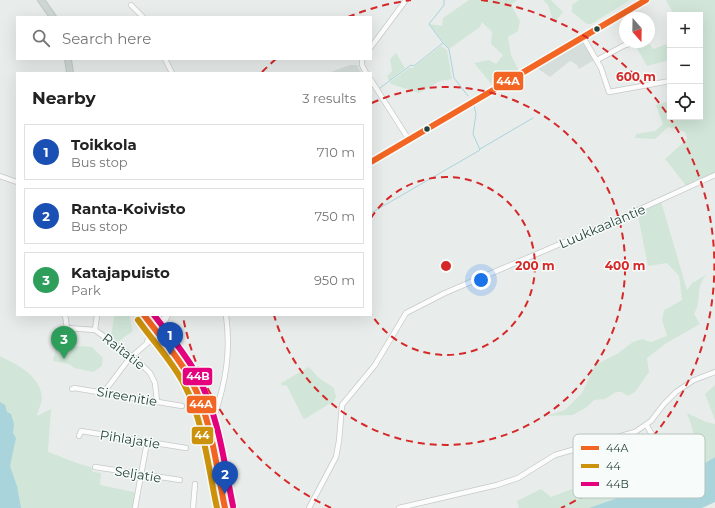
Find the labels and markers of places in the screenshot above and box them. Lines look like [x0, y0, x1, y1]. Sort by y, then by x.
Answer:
unlabelled marker [592, 24, 602, 34]
unlabelled marker [422, 124, 432, 134]
centre of rings [439, 259, 453, 273]
pin: 1 [157, 322, 183, 355]
pin: 3 [51, 326, 77, 359]
pin: 2 [212, 461, 238, 494]

